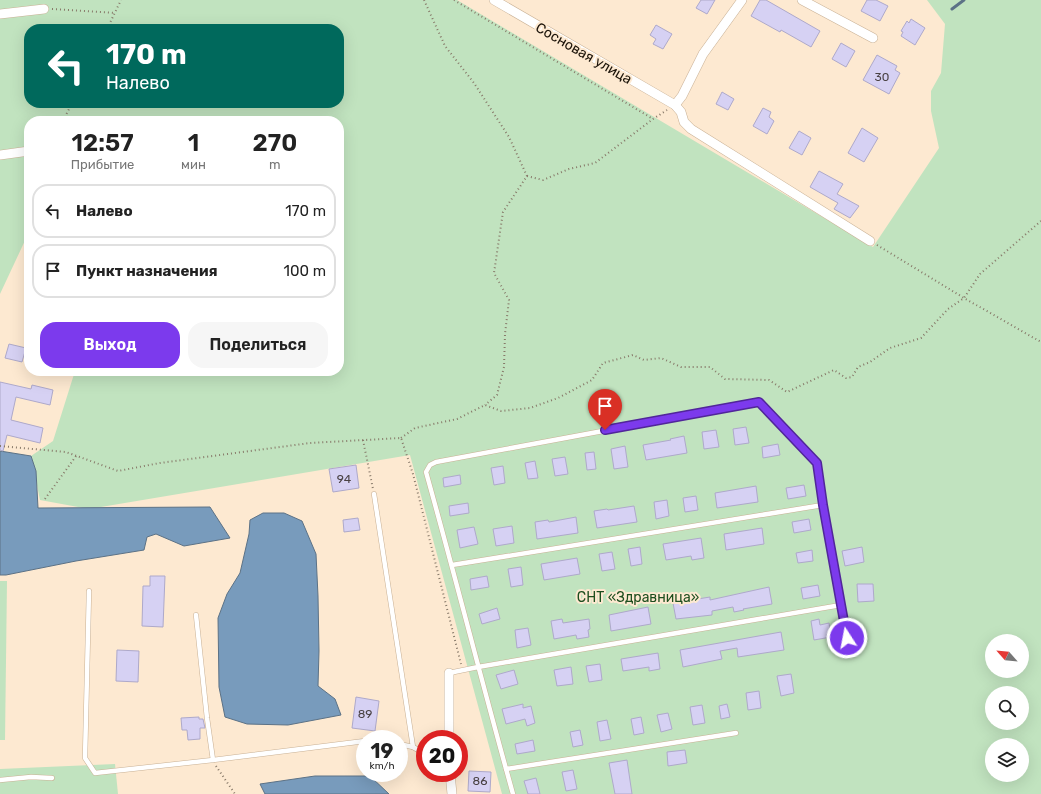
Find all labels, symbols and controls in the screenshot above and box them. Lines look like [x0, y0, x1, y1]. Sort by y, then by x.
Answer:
street label: Сосновая улица [532, 19, 635, 88]
text: 170 m [106, 38, 187, 71]
icon: left [40, 40, 92, 92]
house number: 30 [875, 70, 889, 84]
text: Налево [106, 72, 170, 94]
text: 12:57 [72, 129, 134, 157]
text: 1 [188, 129, 199, 157]
text: 270 [253, 129, 297, 157]
text: Прибытие [71, 157, 134, 172]
text: мин [181, 157, 206, 172]
text: m [269, 157, 281, 172]
icon: left [42, 200, 64, 222]
text: Налево [76, 202, 133, 220]
text: 170 m [285, 202, 326, 220]
icon: arrive [42, 260, 64, 282]
text: Пункт назначения [76, 262, 218, 280]
text: 100 m [284, 262, 326, 280]
button: Выход [40, 322, 180, 368]
button: Поделиться [188, 322, 328, 368]
pin [588, 389, 622, 430]
icon: arrive [594, 395, 616, 417]
house number: 94 [337, 472, 352, 486]
park label: СНТ «Здравница» [577, 589, 699, 606]
position arrow [826, 617, 868, 659]
north arrow [985, 634, 1029, 678]
map controls [985, 634, 1029, 782]
button: search [985, 686, 1029, 730]
house number: 89 [358, 707, 372, 721]
speed limit sign: 20 [416, 730, 468, 782]
button: layers [985, 738, 1029, 782]
text: 19 [371, 739, 393, 763]
text: km/h [370, 760, 394, 772]
house number: 86 [473, 774, 487, 788]

